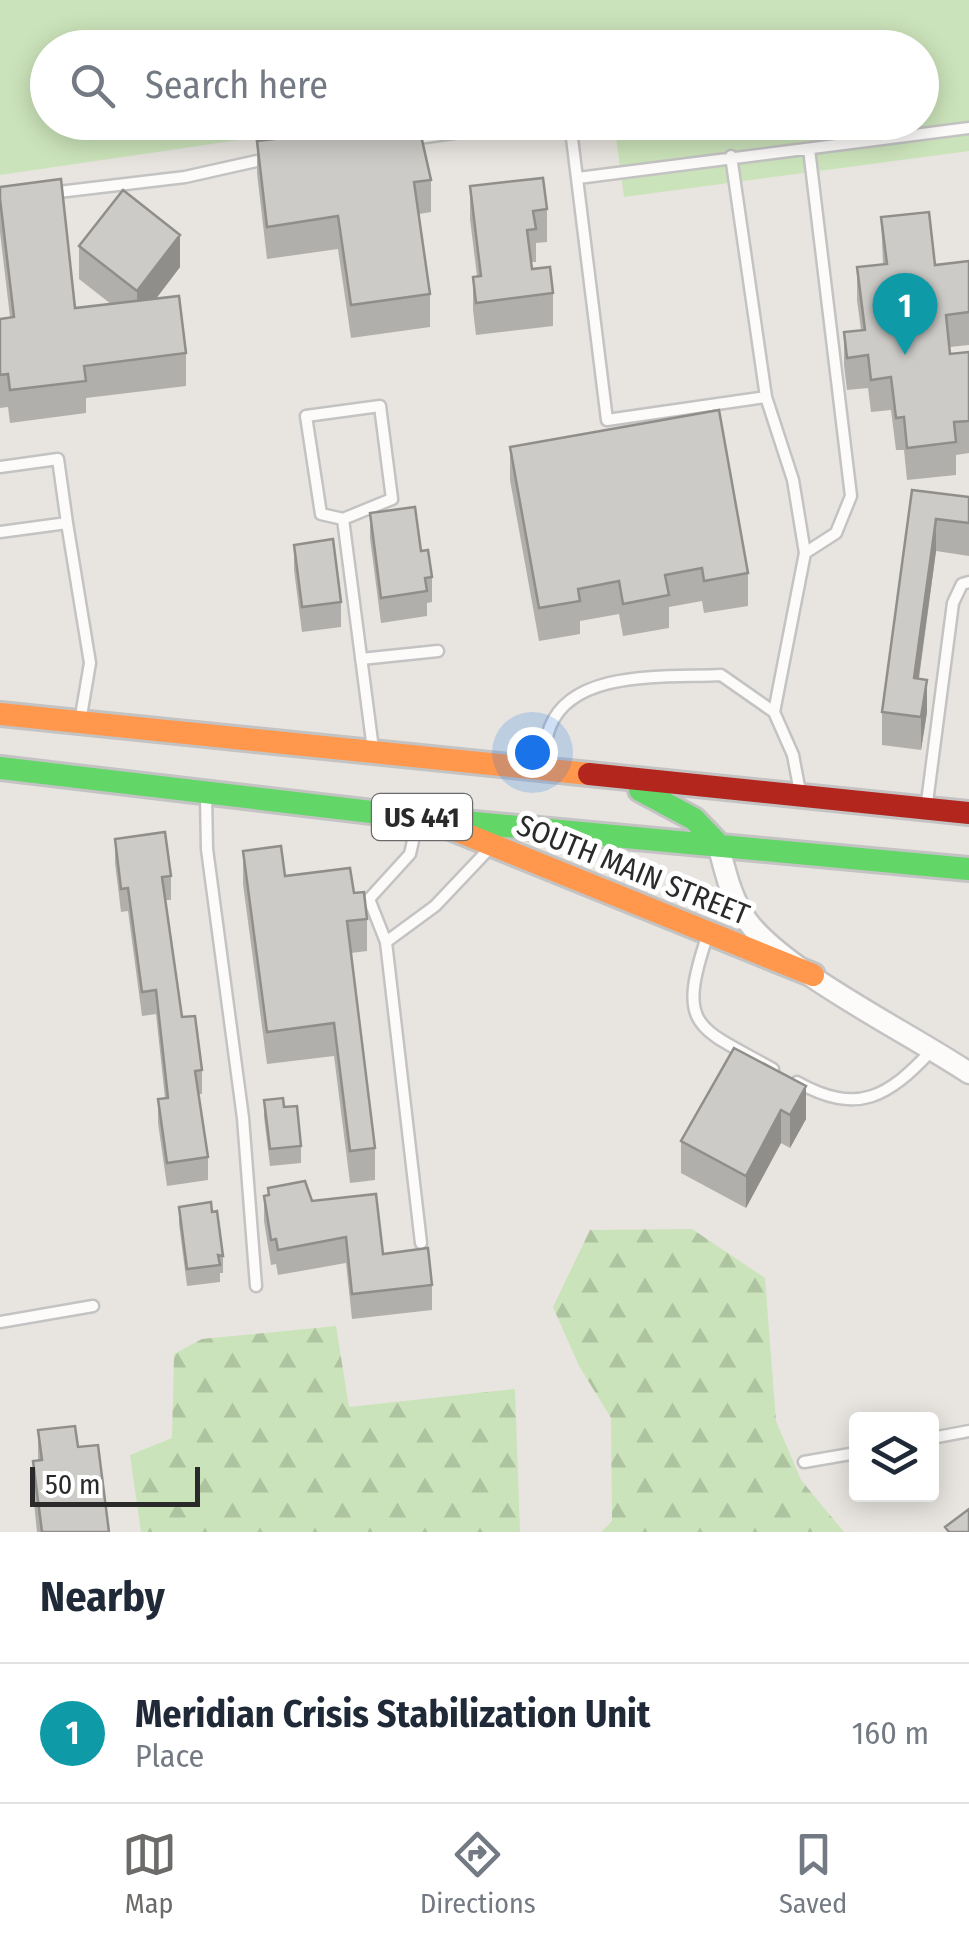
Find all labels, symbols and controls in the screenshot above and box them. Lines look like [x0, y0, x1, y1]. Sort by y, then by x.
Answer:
search box [30, 30, 939, 140]
icon: search [65, 58, 120, 113]
text: Search here [145, 62, 328, 108]
pin: 1 [872, 272, 938, 355]
your location [507, 727, 558, 778]
road number: US 441 [372, 794, 472, 840]
street label: SOUTH MAIN STREET [512, 807, 754, 933]
map controls [849, 1412, 939, 1502]
button: layers [849, 1412, 939, 1502]
scale bar [30, 1462, 200, 1506]
text: 50 m [45, 1468, 101, 1501]
text: Nearby [40, 1572, 165, 1622]
text: Meridian Crisis Stabilization Unit [135, 1691, 650, 1737]
text: 1 [66, 1714, 79, 1752]
text: 160 m [852, 1714, 929, 1752]
text: Place [135, 1737, 204, 1775]
tab: Map [122, 1827, 177, 1920]
tab: Directions [420, 1827, 536, 1920]
tab: Saved [779, 1827, 847, 1920]

